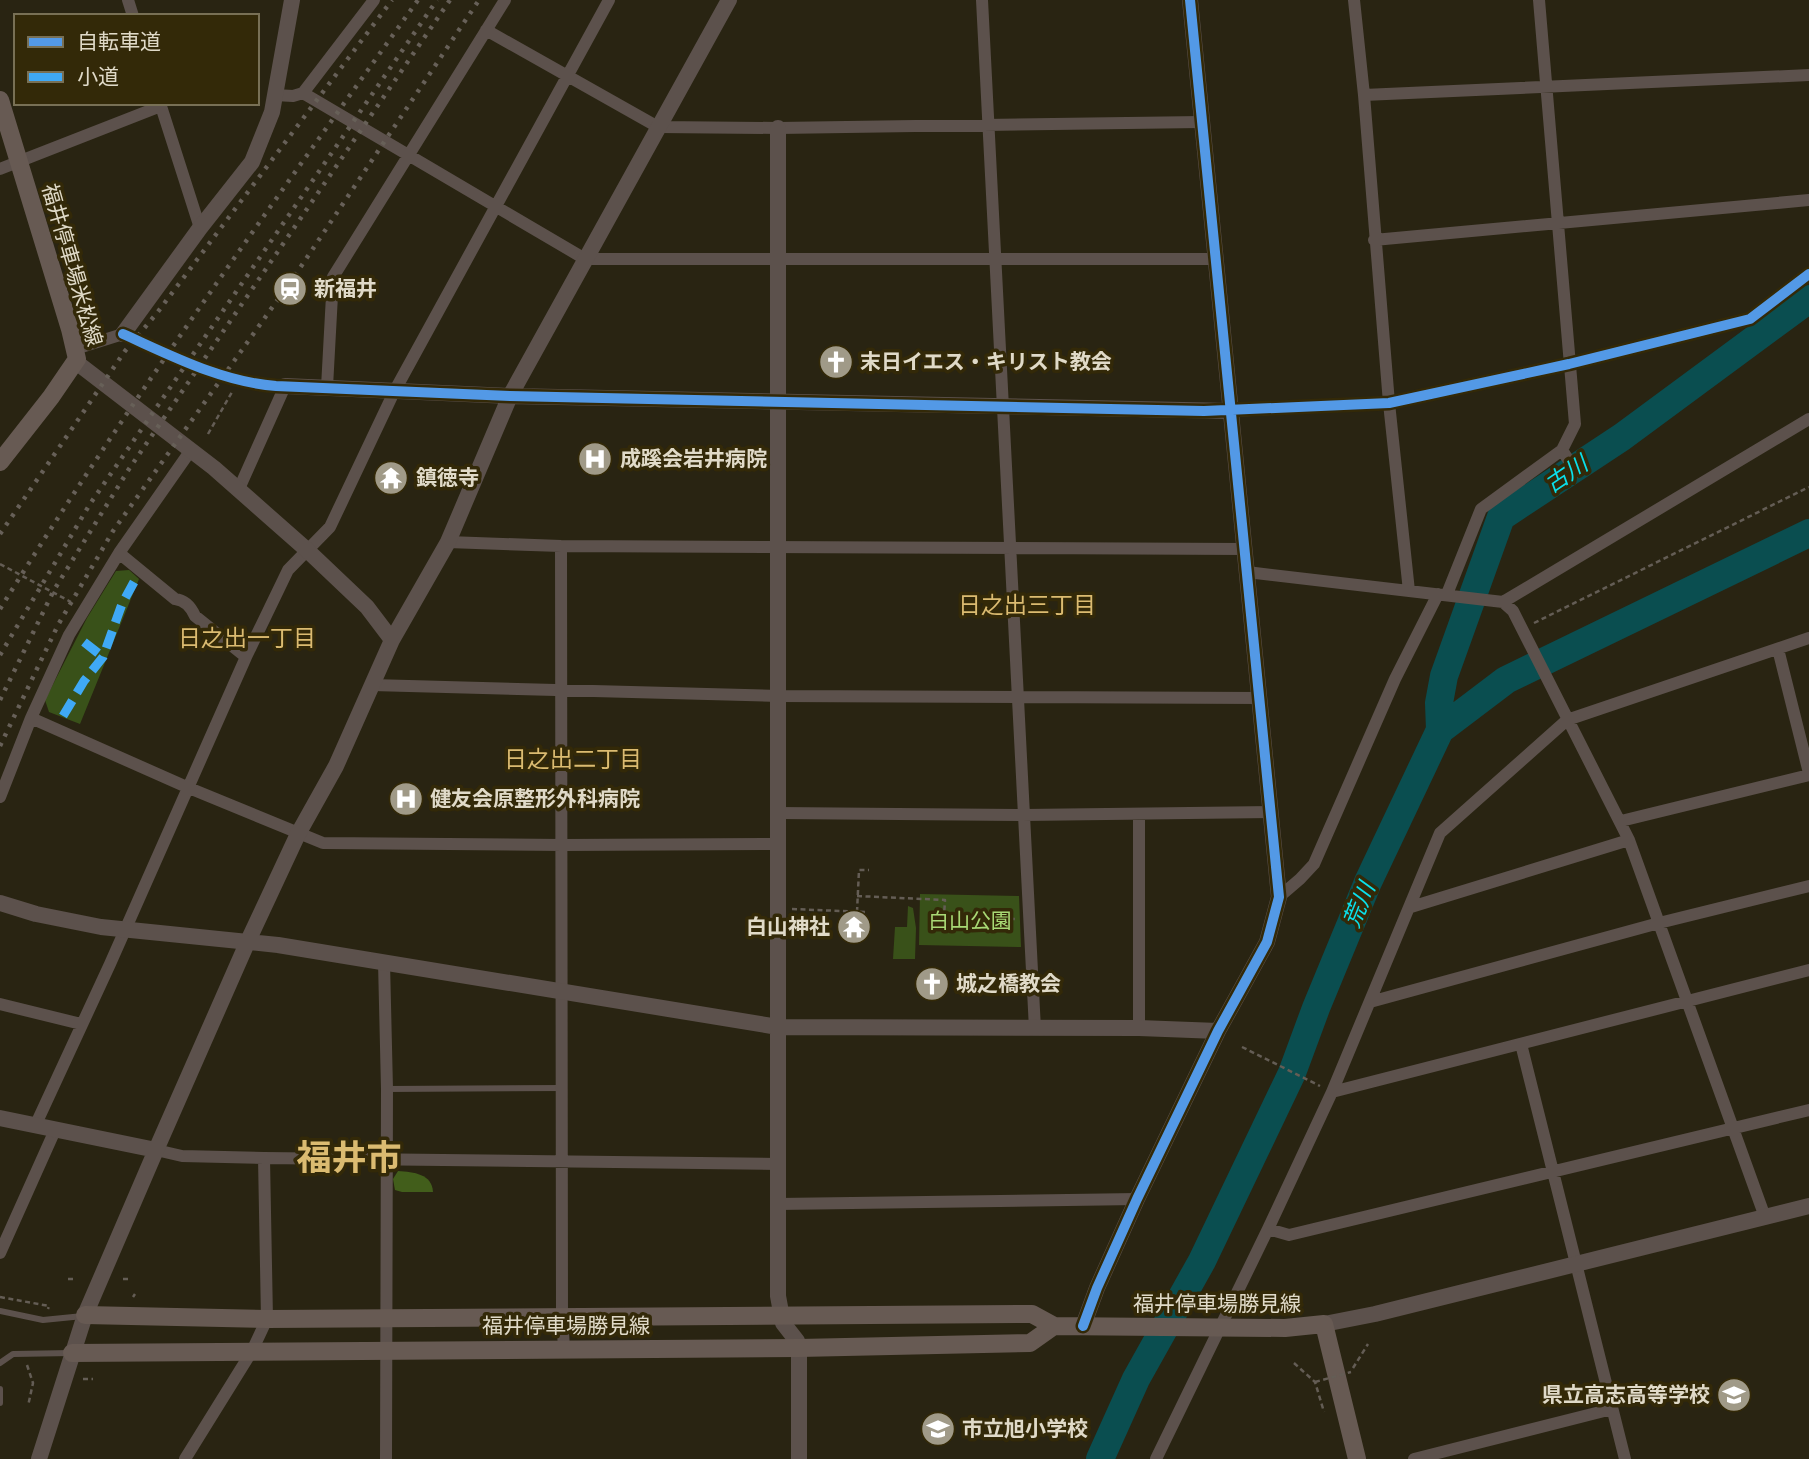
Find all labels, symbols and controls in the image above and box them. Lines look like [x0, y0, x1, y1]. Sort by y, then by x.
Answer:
legend [14, 14, 259, 105]
text: 自転車道 [77, 28, 161, 55]
text: 小道 [77, 63, 119, 90]
street label: 福井停車場米松線 [36, 180, 109, 349]
station icon: 新福井 [271, 270, 309, 308]
place label: 新福井 [314, 275, 377, 302]
church icon: 末日イエス・キリスト教会 [817, 343, 855, 381]
place label: 末日イエス・キリスト教会 [860, 348, 1112, 375]
hospital icon: 成蹊会岩井病院 [576, 440, 614, 478]
place label: 成蹊会岩井病院 [620, 445, 767, 472]
water label: 古川 [1539, 447, 1595, 498]
temple icon: 鎮徳寺 [372, 459, 410, 497]
place label: 鎮徳寺 [416, 464, 479, 491]
district label: 日之出三丁目 [958, 590, 1096, 619]
district label: 日之出一丁目 [178, 623, 316, 652]
district label: 日之出二丁目 [504, 744, 642, 773]
hospital icon: 健友会原整形外科病院 [387, 780, 425, 818]
place label: 健友会原整形外科病院 [430, 785, 640, 812]
water label: 荒川 [1336, 875, 1382, 932]
park label: 白山公園 [928, 907, 1012, 934]
temple icon: 白山神社 [835, 908, 873, 946]
place label: 白山神社 [746, 913, 830, 940]
church icon: 城之橋教会 [913, 965, 951, 1003]
place label: 城之橋教会 [956, 970, 1061, 997]
district label: 福井市 [296, 1134, 402, 1180]
street label: 福井停車場勝見線 [1133, 1290, 1301, 1317]
street label: 福井停車場勝見線 [482, 1312, 650, 1339]
school or university icon: 県立高志高等学校 [1715, 1376, 1753, 1414]
place label: 県立高志高等学校 [1542, 1381, 1710, 1408]
school or university icon: 市立旭小学校 [919, 1410, 957, 1448]
place label: 市立旭小学校 [962, 1415, 1088, 1442]

